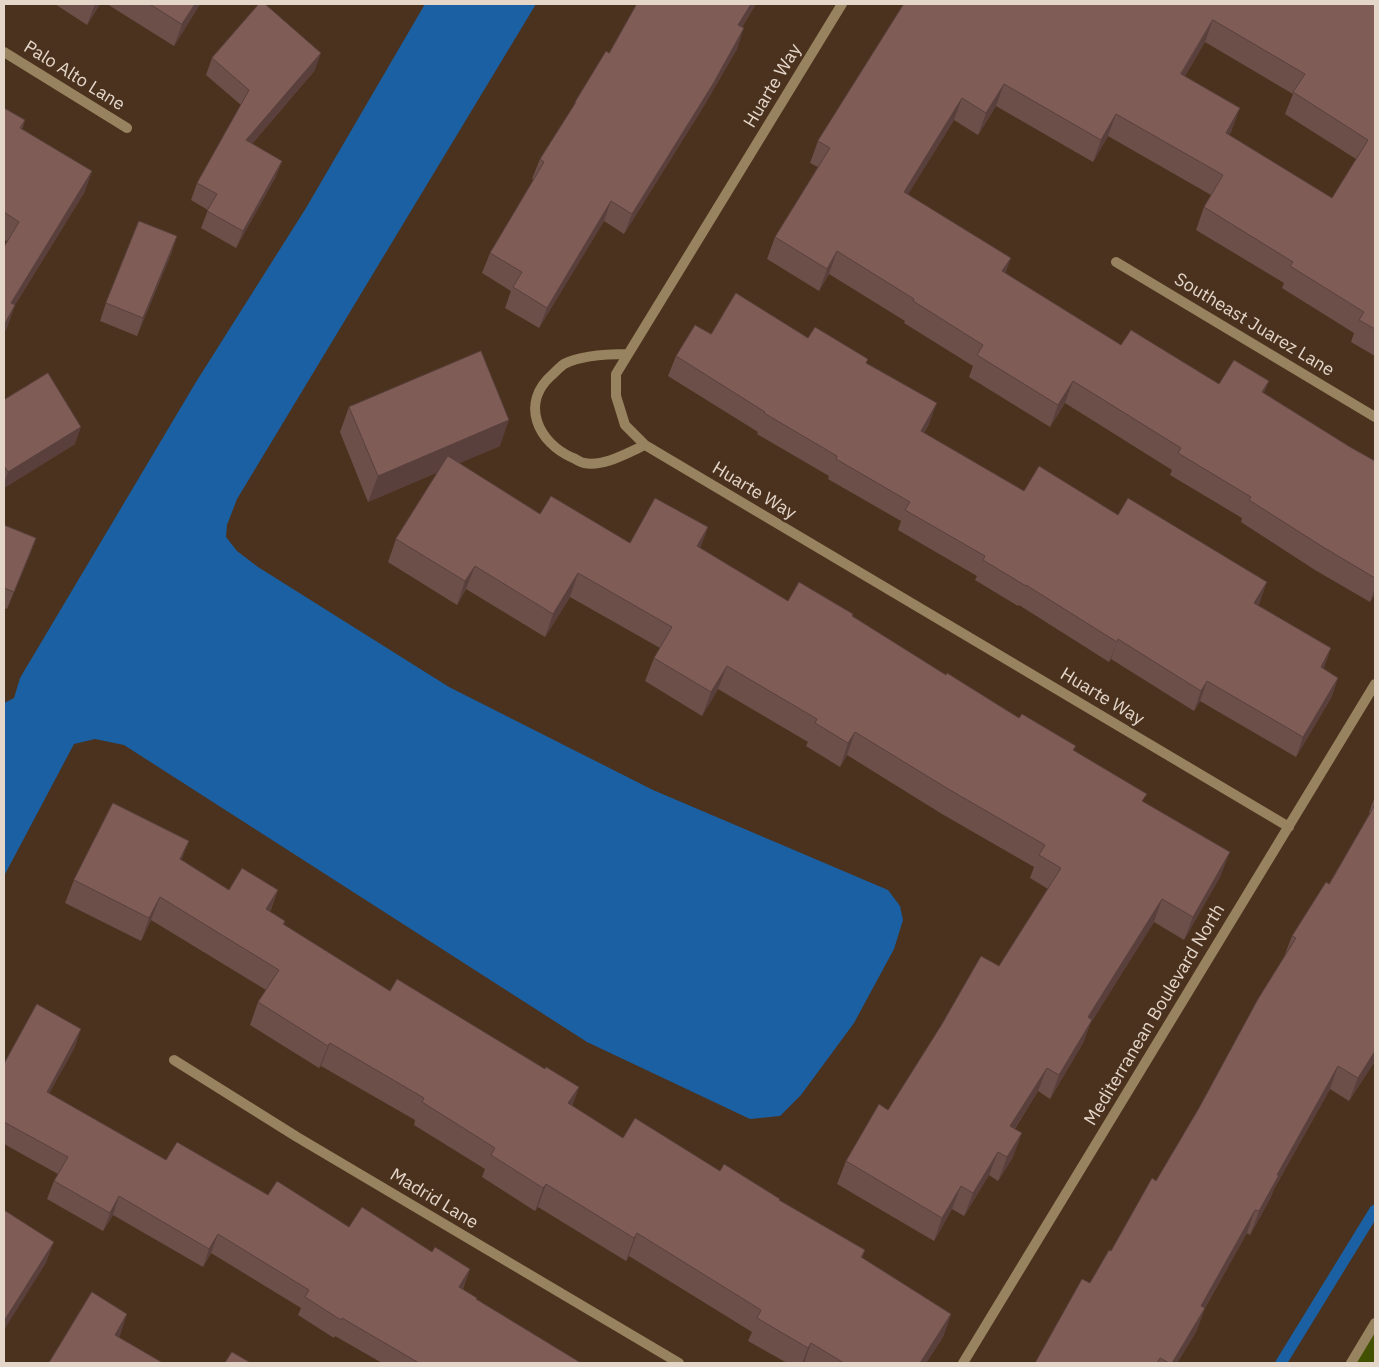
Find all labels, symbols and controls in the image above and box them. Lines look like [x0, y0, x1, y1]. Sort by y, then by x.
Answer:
street label: Palo Alto Lane [19, 36, 129, 116]
street label: Huarte Way [740, 40, 806, 132]
street label: Southeast Juarez Lane [1170, 269, 1338, 381]
street label: Huarte Way [708, 458, 800, 524]
street label: Huarte Way [1056, 664, 1148, 730]
street label: Mediterranean Boulevard North [1080, 900, 1230, 1130]
street label: Madrid Lane [386, 1164, 482, 1234]

